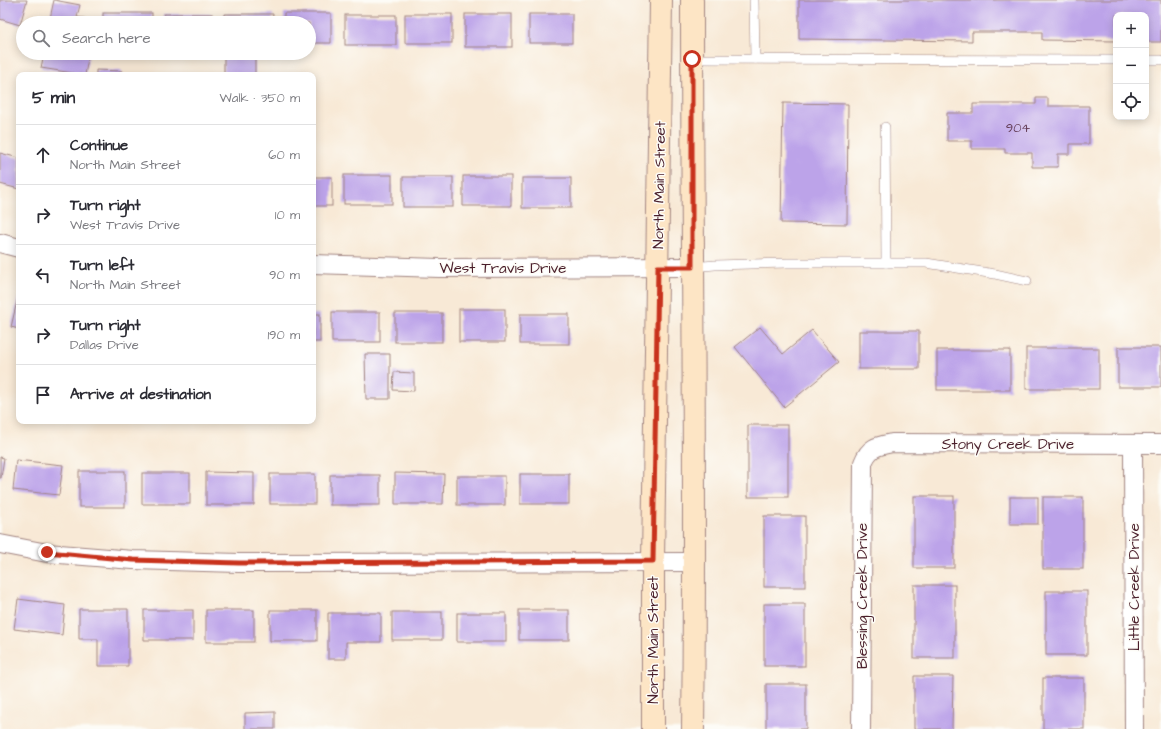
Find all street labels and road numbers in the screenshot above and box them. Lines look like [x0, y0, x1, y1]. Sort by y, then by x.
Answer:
street label: North Main Street [648, 121, 671, 249]
street label: West Travis Drive [440, 258, 566, 279]
street label: Stony Creek Drive [942, 434, 1074, 456]
street label: Blessing Creek Drive [852, 523, 874, 669]
street label: Little Creek Drive [1124, 523, 1145, 651]
street label: North Main Street [643, 576, 664, 704]

